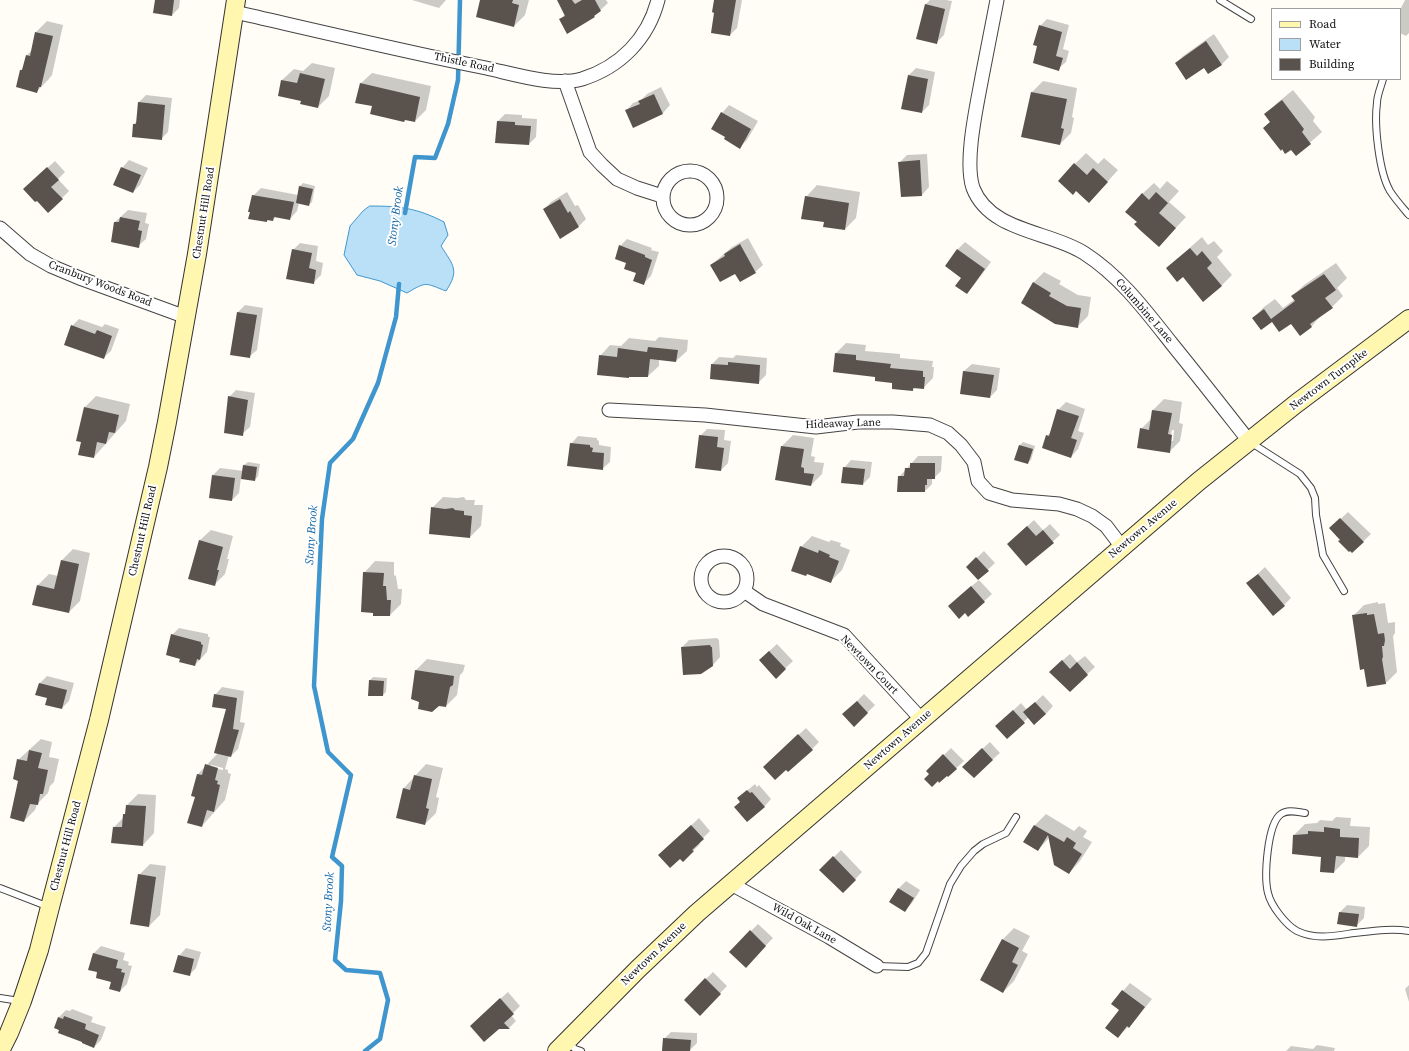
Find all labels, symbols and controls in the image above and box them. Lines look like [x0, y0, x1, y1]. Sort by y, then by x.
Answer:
legend [1271, 8, 1401, 80]
text: Road [1309, 16, 1336, 32]
text: Water [1309, 36, 1341, 52]
street label: Thistle Road [433, 50, 495, 76]
text: Building [1309, 56, 1354, 72]
street label: Chestnut Hill Road [190, 166, 218, 260]
water label: Stony Brook [385, 186, 407, 246]
street label: Cranbury Woods Road [46, 258, 154, 310]
street label: Columbine Lane [1112, 276, 1176, 346]
street label: Newtown Turnpike [1287, 346, 1371, 414]
street label: Hideaway Lane [805, 416, 881, 432]
street label: Chestnut Hill Road [126, 484, 160, 578]
street label: Newtown Avenue [1106, 497, 1180, 561]
water label: Stony Brook [303, 505, 321, 565]
street label: Newtown Court [838, 633, 900, 697]
street label: Newtown Avenue [861, 707, 935, 773]
street label: Chestnut Hill Road [48, 800, 84, 892]
water label: Stony Brook [320, 872, 338, 932]
street label: Wild Oak Lane [769, 901, 839, 947]
street label: Newtown Avenue [619, 920, 689, 988]

